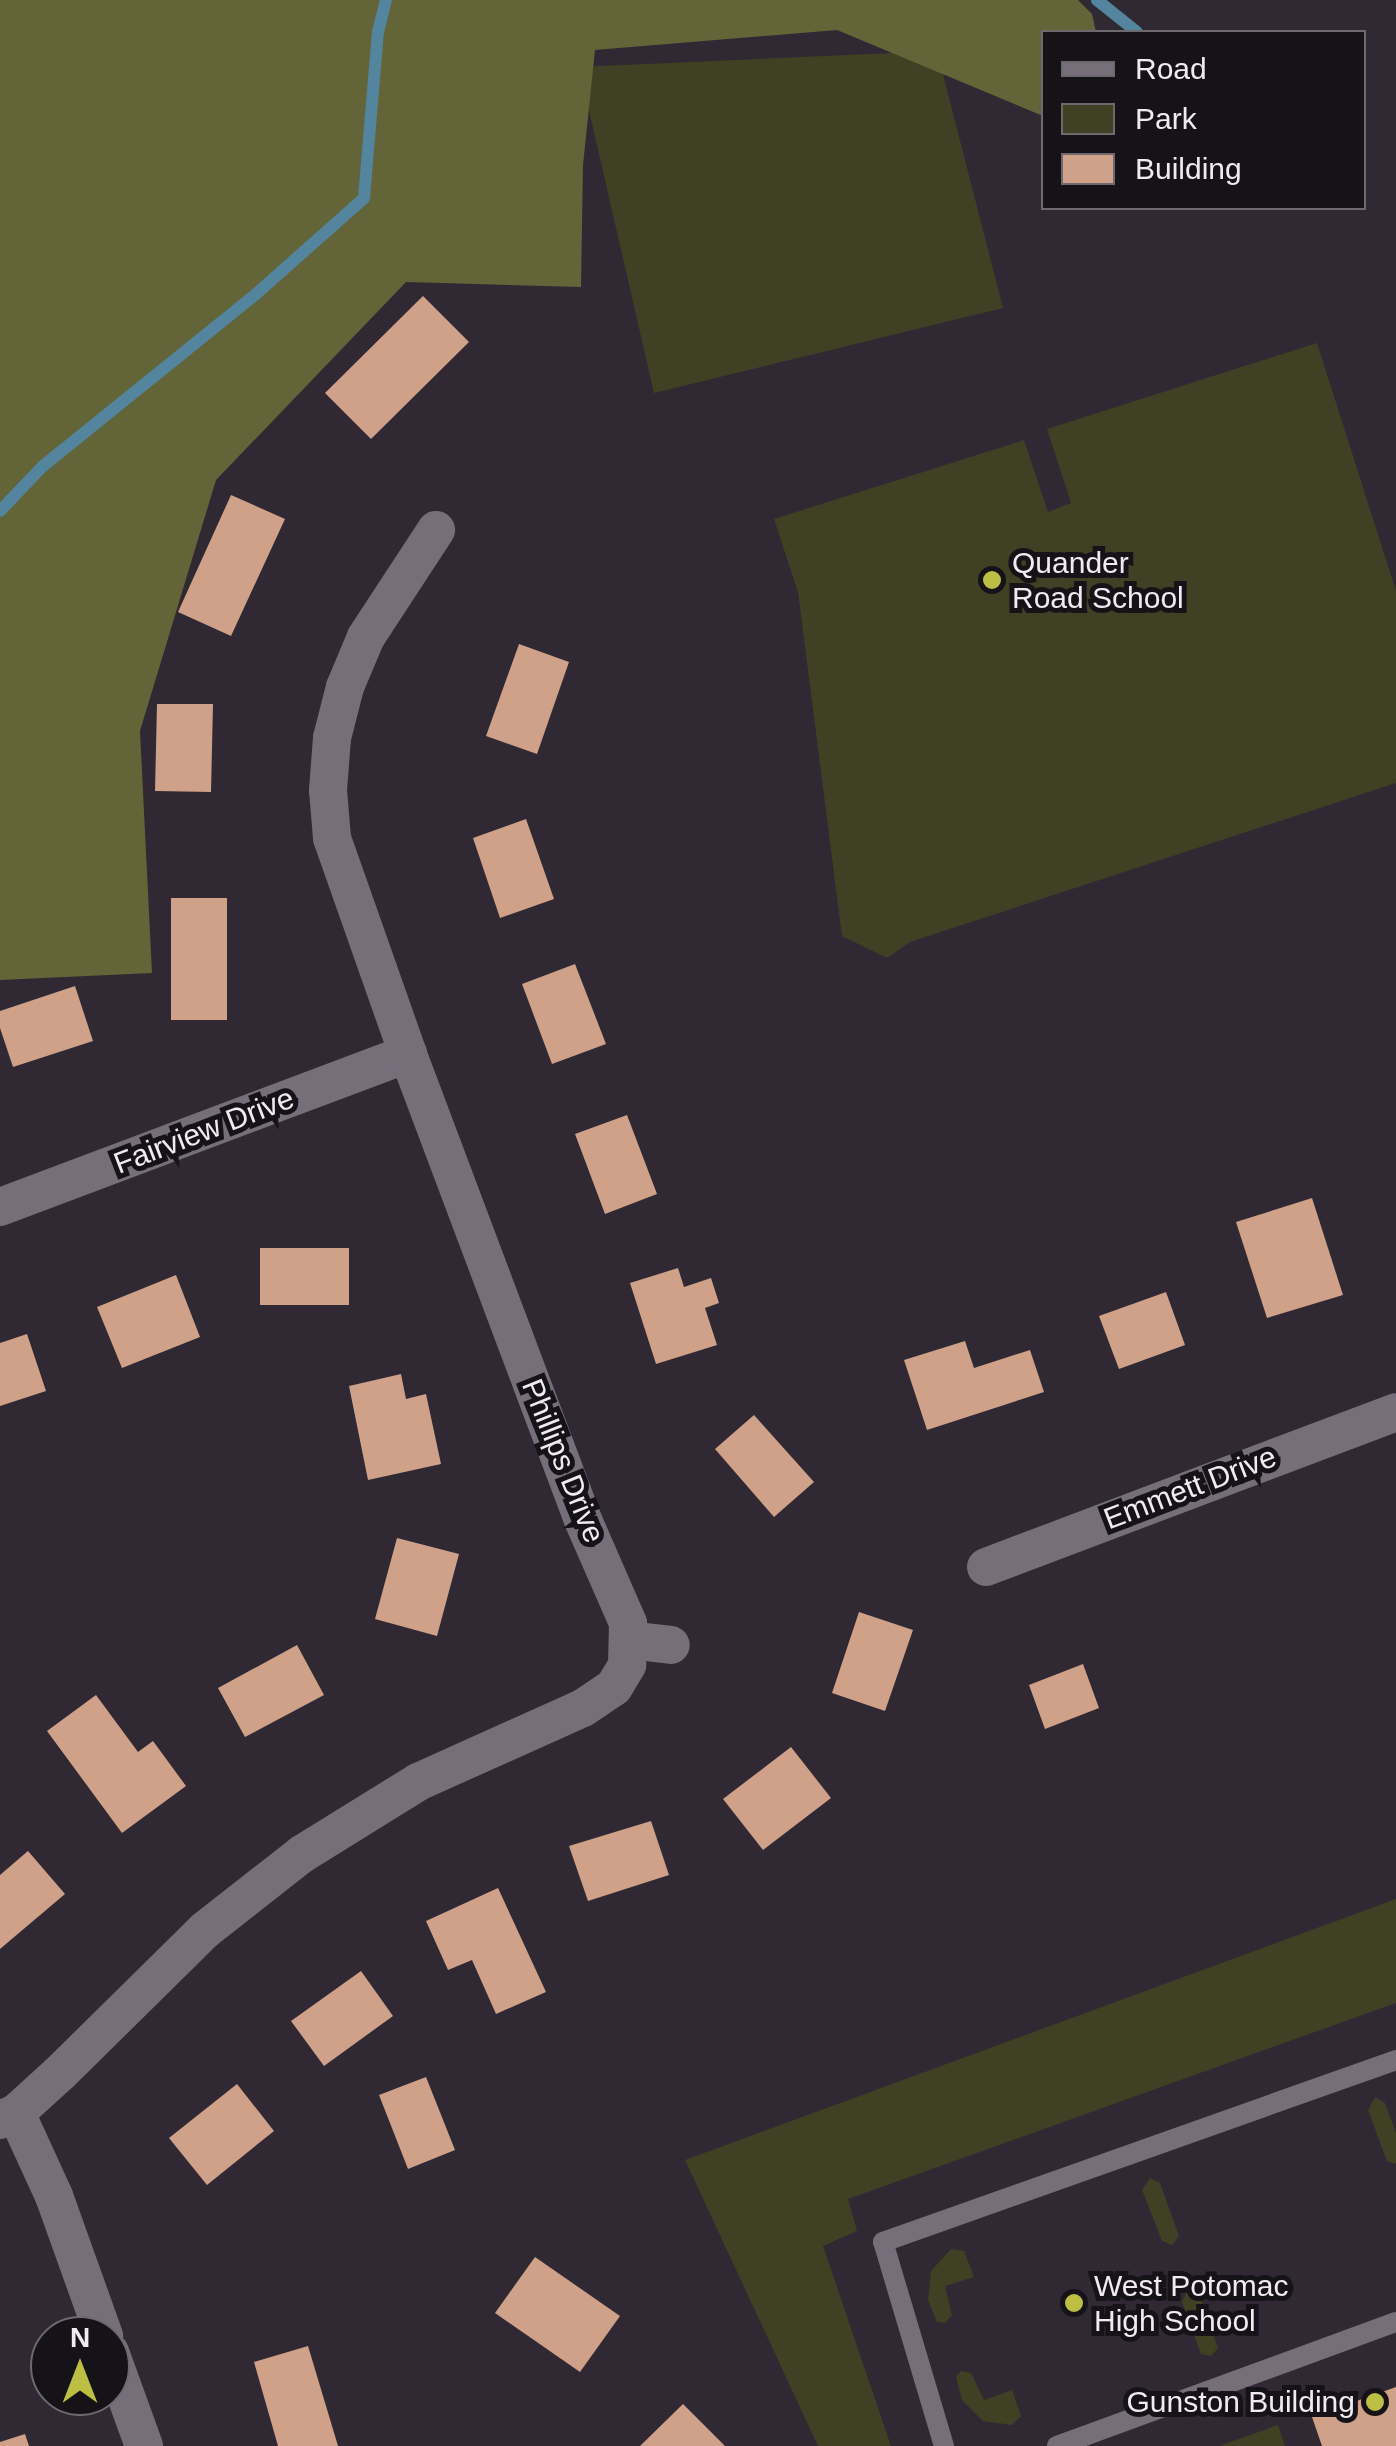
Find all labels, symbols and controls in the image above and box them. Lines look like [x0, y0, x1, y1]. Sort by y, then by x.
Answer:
legend [1041, 30, 1366, 210]
text: Road [1135, 52, 1207, 85]
text: Park [1135, 102, 1197, 135]
text: Building [1135, 152, 1242, 185]
place label: Quander Road School [1012, 545, 1184, 616]
marker: Quander Road School [981, 569, 1003, 591]
street label: Fairview Drive [109, 1080, 299, 1182]
street label: Phillips Drive [514, 1374, 612, 1548]
street label: Emmett Drive [1099, 1439, 1281, 1537]
place label: West Potomac High School [1094, 2268, 1289, 2338]
marker: West Potomac High School [1063, 2292, 1085, 2314]
north arrow [30, 2316, 130, 2416]
text: N [70, 2322, 90, 2353]
place label: Gunston Building [1127, 2384, 1355, 2420]
marker: Gunston Building [1364, 2391, 1386, 2413]

